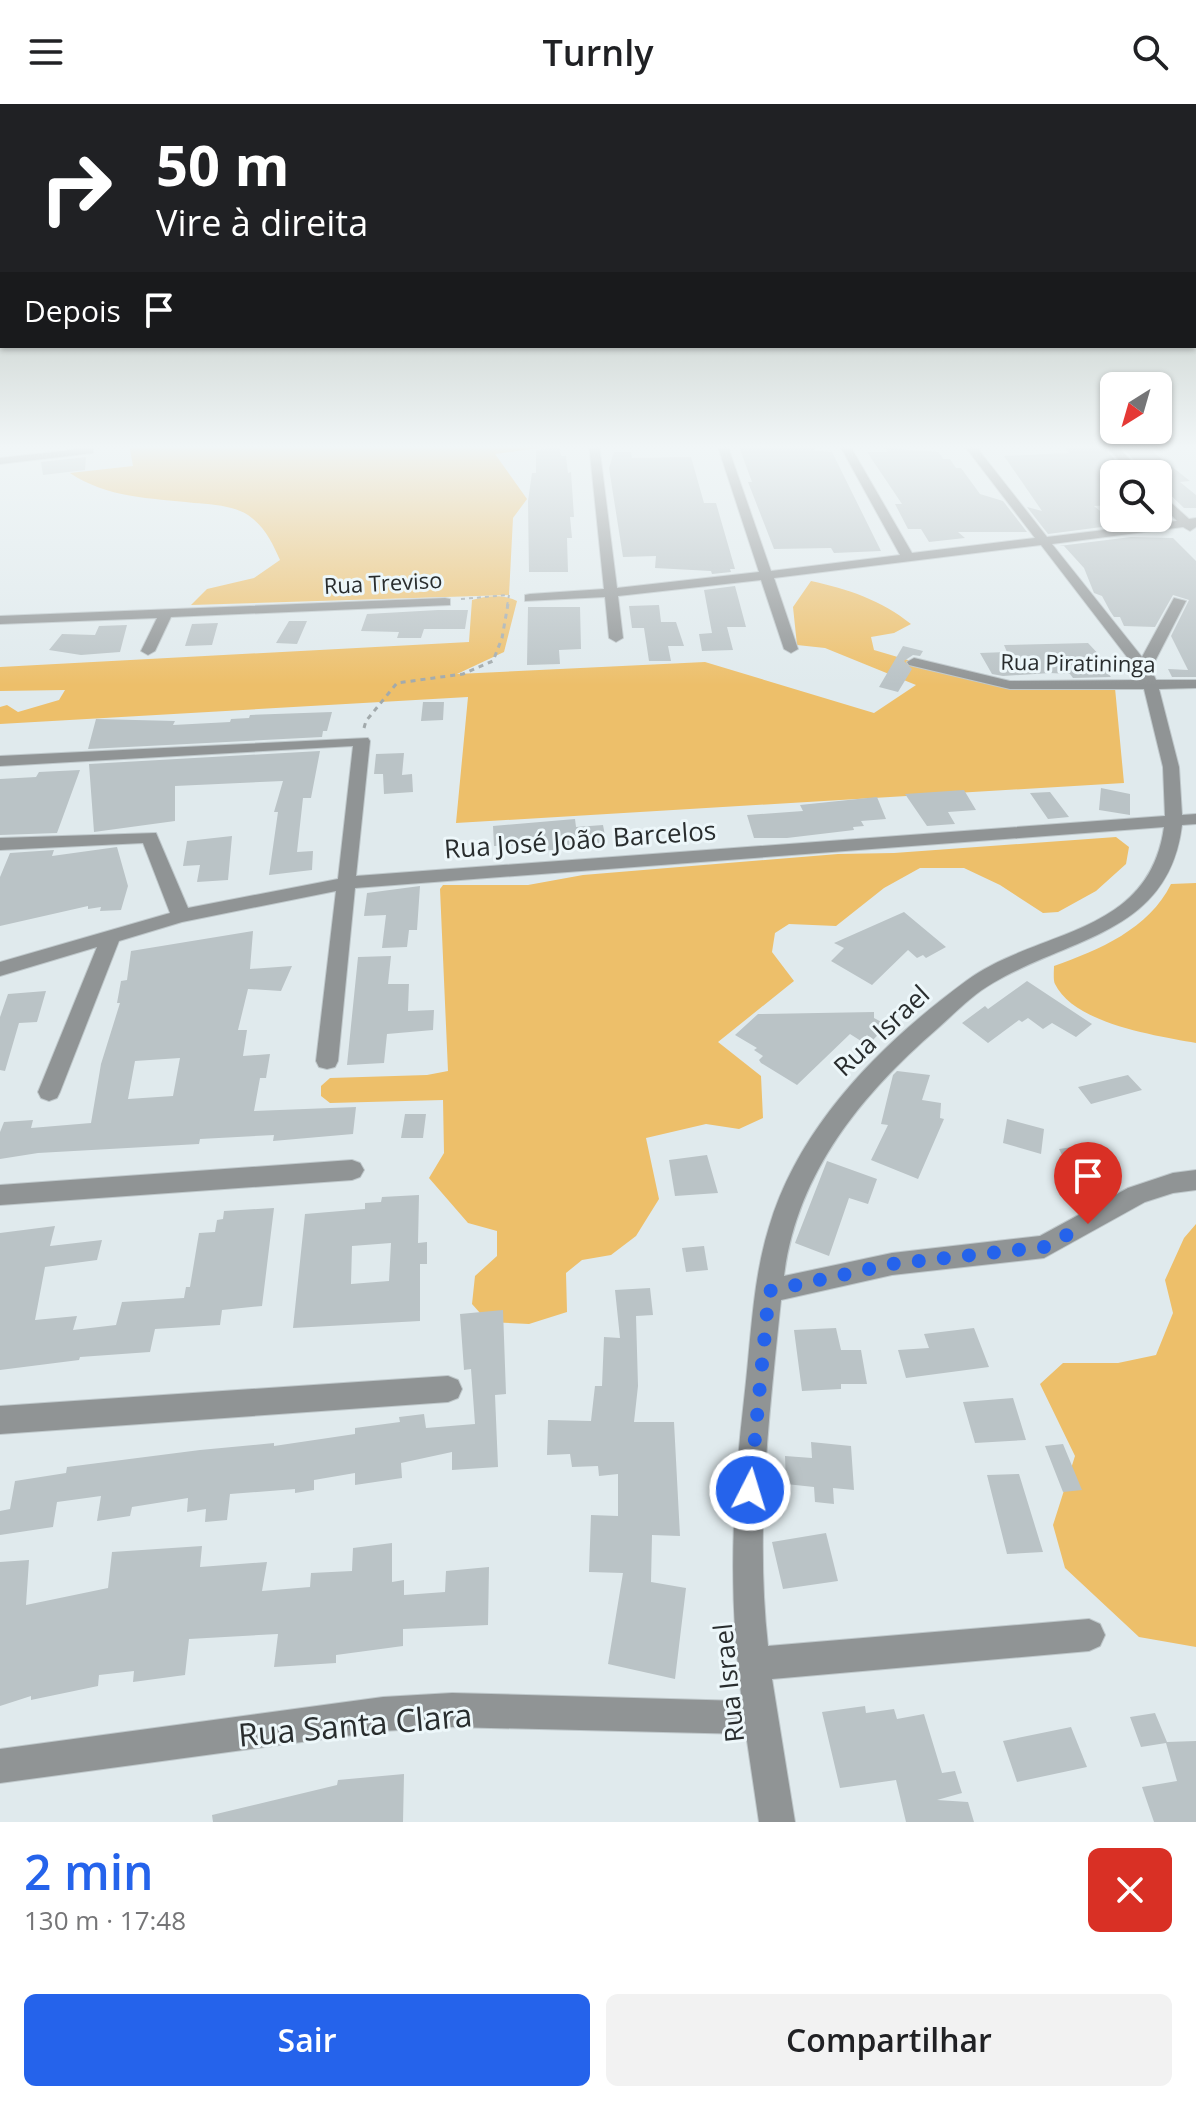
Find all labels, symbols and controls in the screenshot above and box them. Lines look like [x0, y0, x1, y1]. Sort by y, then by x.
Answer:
text: Turnly [543, 28, 653, 77]
icon: menu [24, 30, 68, 74]
icon: search [1128, 30, 1172, 74]
text: 50 m [156, 126, 290, 202]
icon: right [24, 136, 128, 240]
text: Vire à direita [156, 198, 368, 247]
icon: arrive [137, 288, 181, 332]
text: Depois [24, 290, 121, 331]
north arrow [1100, 372, 1172, 444]
map controls [1100, 372, 1172, 532]
button: search [1100, 460, 1172, 532]
street label: Rua Treviso [323, 564, 443, 600]
street label: Rua Piratininga [1000, 646, 1156, 678]
street label: Rua José João Barcelos [443, 812, 717, 866]
street label: Rua Israel [825, 976, 937, 1084]
pin [1054, 1142, 1122, 1224]
icon: arrive [1066, 1154, 1110, 1198]
position arrow [708, 1448, 792, 1532]
street label: Rua Israel [704, 1622, 752, 1744]
street label: Rua Santa Clara [236, 1692, 474, 1756]
text: 2 min [24, 1839, 154, 1904]
button: close [1088, 1848, 1172, 1932]
text: 130 m · 17:48 [24, 1902, 186, 1938]
button: Sair [24, 1994, 590, 2086]
button: Compartilhar [606, 1994, 1172, 2086]

